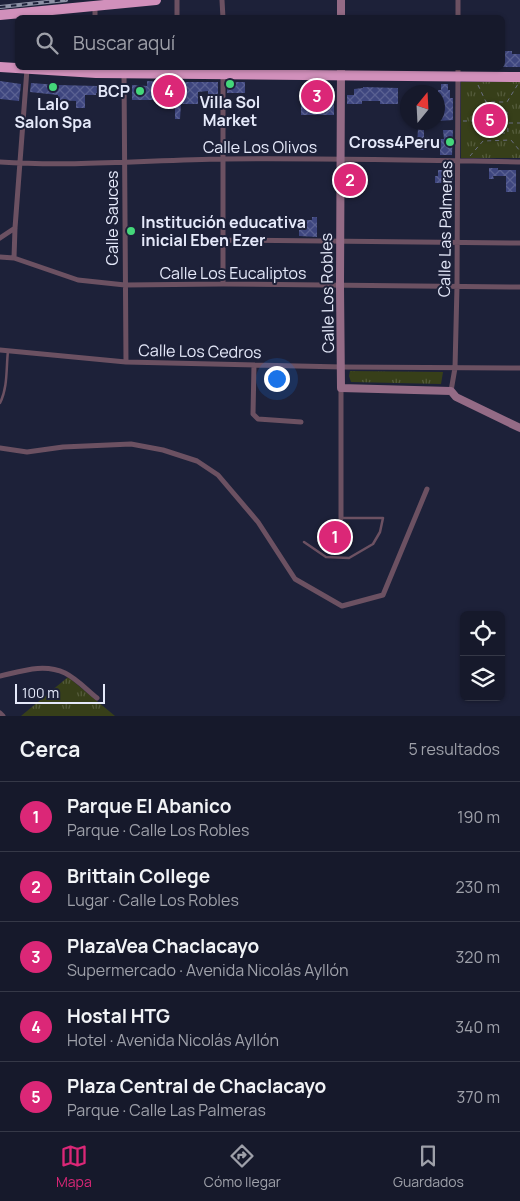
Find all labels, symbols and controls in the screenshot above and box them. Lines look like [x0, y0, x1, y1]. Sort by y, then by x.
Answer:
search box [15, 15, 505, 70]
icon: search [33, 29, 61, 57]
text: Buscar aquí [73, 30, 175, 56]
pin: 4 [153, 72, 185, 110]
pin: 3 [301, 77, 333, 115]
marker: Villa Sol Market [224, 78, 236, 90]
place label: BCP [98, 80, 130, 102]
marker: Lalo Salon Spa [47, 81, 59, 93]
marker: BCP [134, 85, 146, 97]
north arrow [400, 85, 445, 130]
place label: Villa Sol Market [200, 91, 260, 131]
place label: Lalo Salon Spa [15, 93, 91, 133]
pin: 5 [474, 101, 506, 139]
place label: Cross4Peru [349, 131, 440, 153]
street label: Calle Los Olivos [203, 136, 317, 158]
marker: Cross4Peru [444, 136, 456, 148]
pin: 2 [334, 161, 366, 199]
street label: Calle Las Palmeras [433, 161, 457, 297]
street label: Calle Sauces [101, 171, 123, 265]
place label: Institución educativa inicial Eben Ezer [141, 211, 306, 251]
marker: Institución educativa inicial Eben Ezer [125, 225, 137, 237]
street label: Calle Los Robles [315, 233, 339, 353]
street label: Calle Los Eucaliptos [160, 262, 306, 284]
street label: Calle Los Cedros [138, 339, 262, 363]
your location [264, 366, 290, 392]
pin: 1 [319, 518, 351, 556]
map controls [460, 611, 505, 701]
button: locate [460, 611, 505, 656]
button: layers [460, 656, 505, 701]
scale bar [15, 681, 105, 704]
text: 100 m [22, 683, 59, 702]
text: Cerca [20, 735, 80, 763]
text: 5 resultados [408, 738, 500, 760]
text: Parque El Abanico [67, 793, 232, 819]
text: 1 [32, 806, 40, 828]
text: 190 m [457, 806, 500, 828]
text: Parque · Calle Los Robles [67, 819, 249, 841]
text: Brittain College [67, 863, 210, 889]
text: 2 [31, 876, 41, 898]
text: 230 m [456, 876, 500, 898]
text: Lugar · Calle Los Robles [67, 889, 239, 911]
text: PlazaVea Chaclacayo [67, 933, 259, 959]
text: 3 [31, 946, 41, 968]
text: 320 m [456, 946, 500, 968]
text: Supermercado · Avenida Nicolás Ayllón [67, 959, 349, 981]
text: Hostal HTG [67, 1003, 170, 1029]
text: 4 [31, 1016, 41, 1038]
text: 340 m [455, 1016, 500, 1038]
text: Hotel · Avenida Nicolás Ayllón [67, 1029, 279, 1051]
text: Plaza Central de Chaclacayo [67, 1073, 326, 1099]
text: 5 [31, 1086, 41, 1108]
text: 370 m [457, 1086, 500, 1108]
text: Parque · Calle Las Palmeras [67, 1099, 266, 1121]
tab: Mapa [56, 1142, 92, 1191]
tab: Cómo llegar [204, 1142, 281, 1191]
tab: Guardados [393, 1142, 464, 1191]

